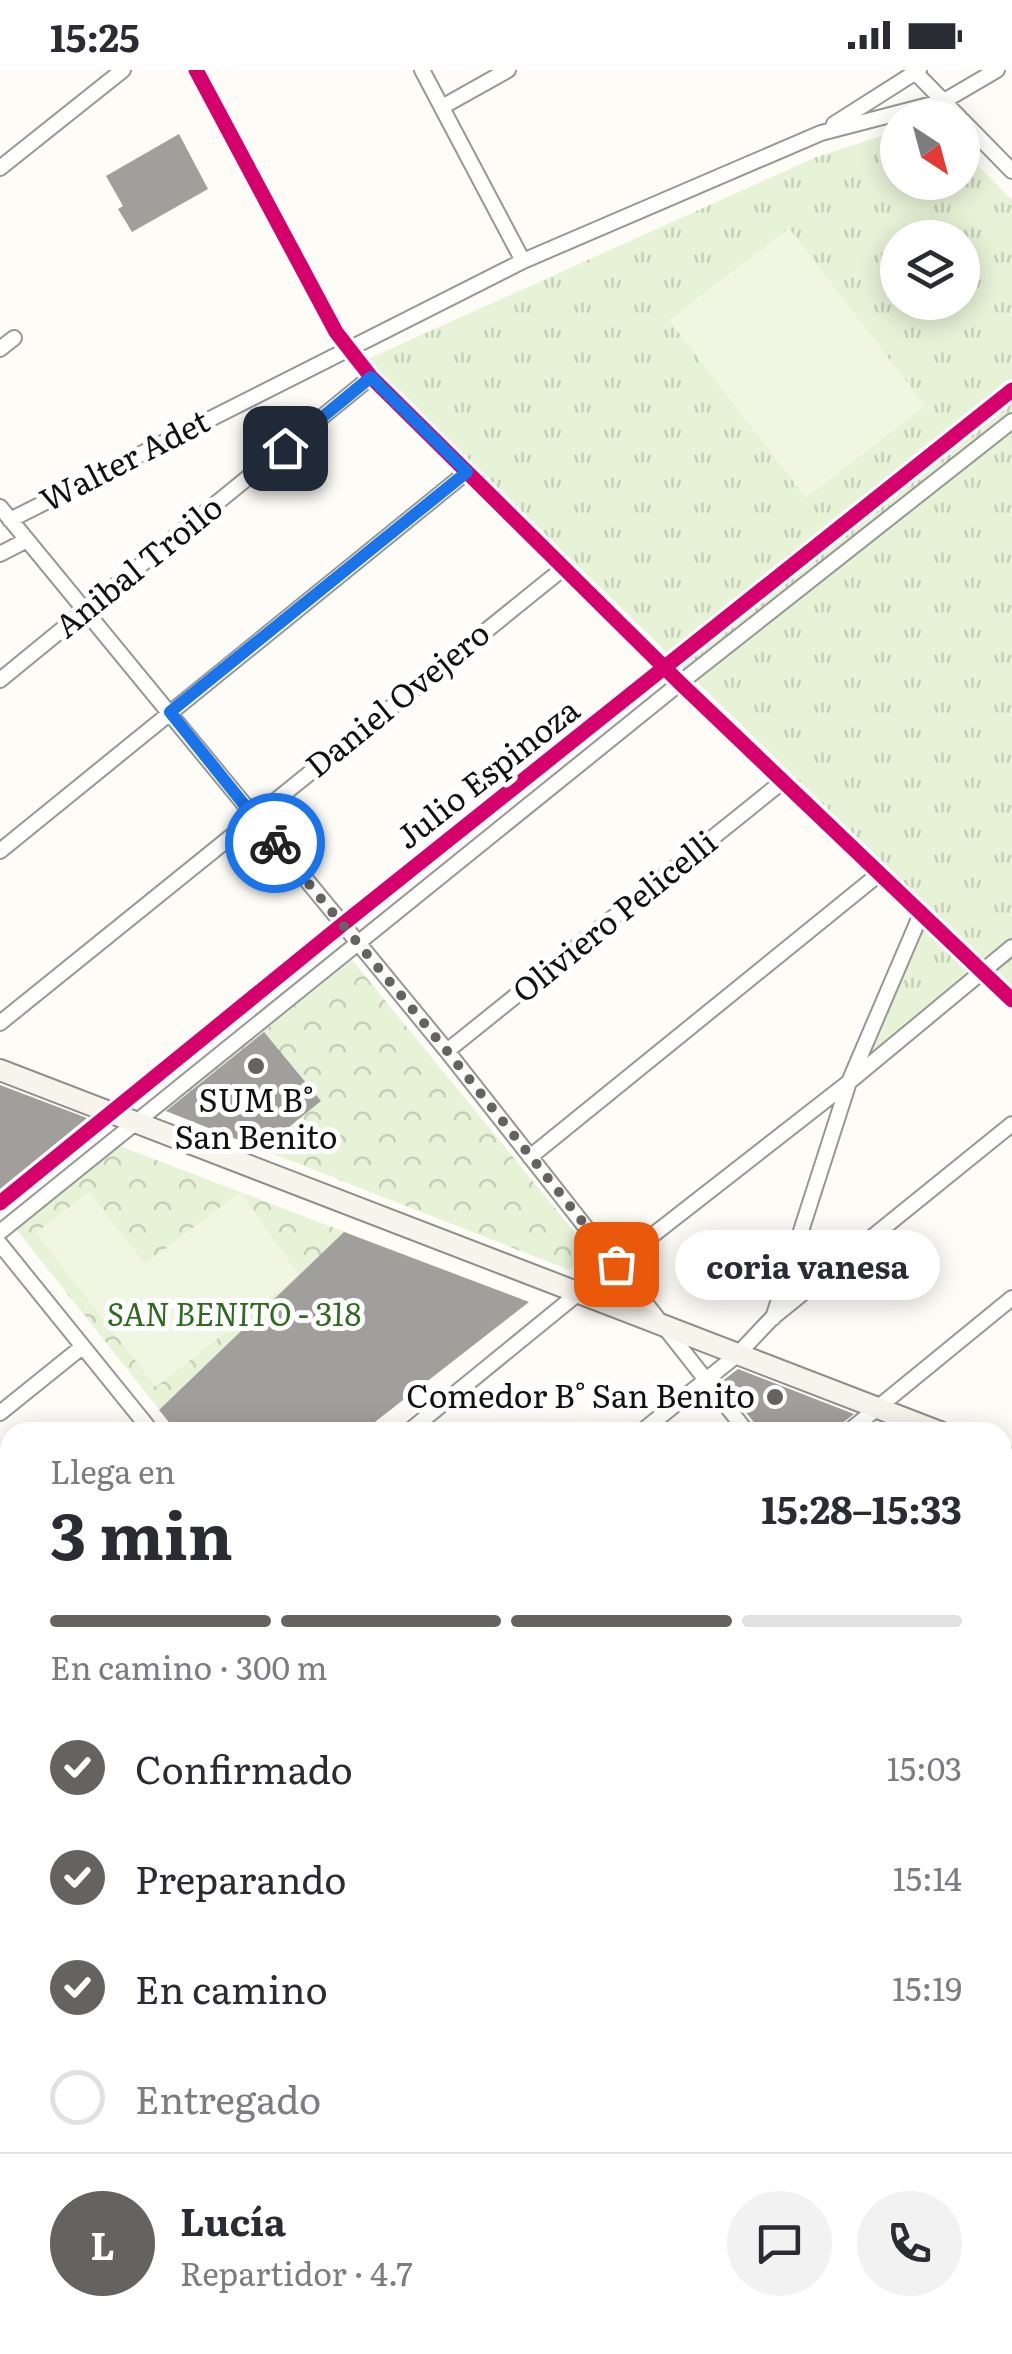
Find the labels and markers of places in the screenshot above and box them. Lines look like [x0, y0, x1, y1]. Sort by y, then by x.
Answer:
pin [243, 406, 328, 491]
marker: SUM B° San Benito [245, 1055, 267, 1077]
place label: SUM B° San Benito [174, 1074, 338, 1159]
pin [574, 1222, 659, 1307]
callout: coria vanesa [676, 1229, 941, 1299]
place label: Comedor B° San Benito [406, 1370, 755, 1418]
marker: Comedor B° San Benito [764, 1386, 786, 1408]

